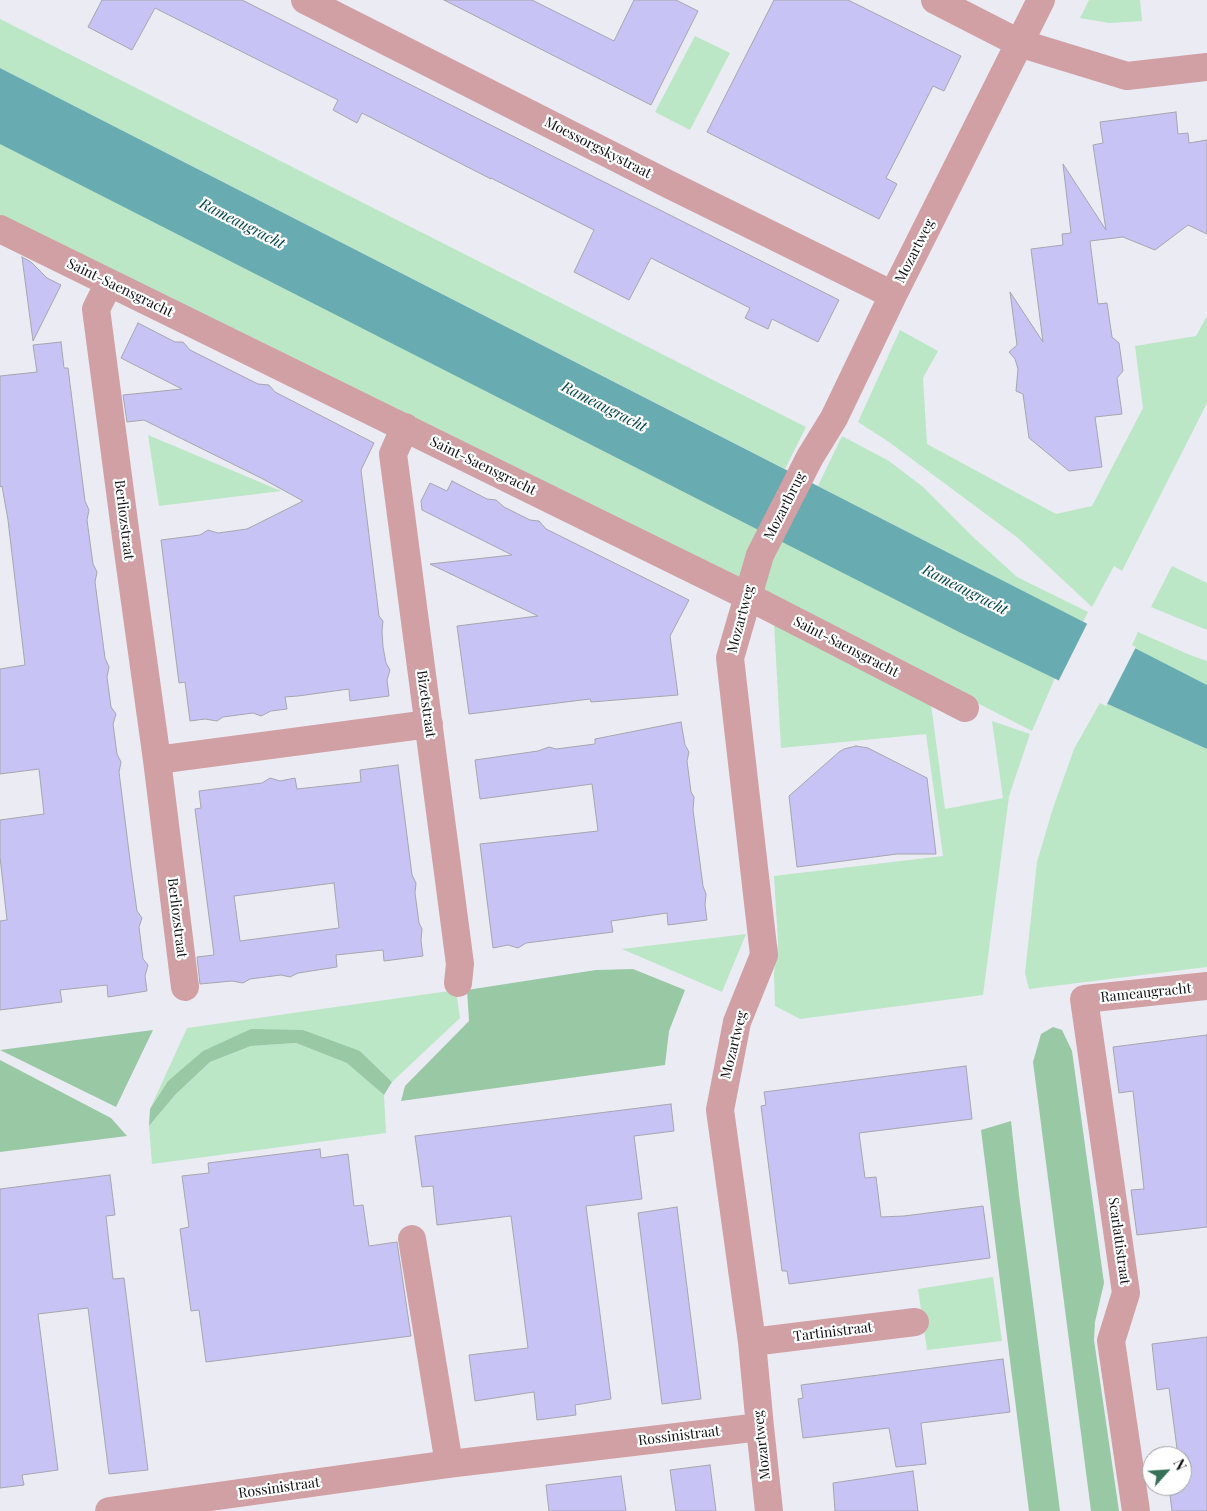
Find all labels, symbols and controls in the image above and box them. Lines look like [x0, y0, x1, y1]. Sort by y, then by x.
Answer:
street label: Moessorgskystraat [542, 114, 654, 182]
water label: Rameaugracht [197, 195, 287, 253]
street label: Mozartweg [892, 216, 938, 286]
street label: Saint-Saensgracht [64, 255, 176, 321]
water label: Rameaugracht [559, 378, 649, 436]
street label: Saint-Saensgracht [427, 433, 539, 499]
street label: Mozartbrug [761, 469, 809, 543]
street label: Berliozstraat [111, 479, 137, 561]
water label: Rameaugracht [920, 561, 1010, 619]
street label: Mozartweg [724, 583, 758, 655]
street label: Saint-Saensgracht [791, 613, 901, 681]
street label: Bizetstraat [413, 669, 439, 739]
street label: Berliozstraat [164, 877, 190, 959]
street label: Rameaugracht [1100, 980, 1192, 1006]
street label: Mozartweg [717, 1009, 751, 1081]
street label: Scarlattistraat [1105, 1196, 1133, 1286]
street label: Tartinistraat [792, 1319, 874, 1345]
street label: Mozartweg [750, 1410, 774, 1480]
street label: Rossinistraat [637, 1423, 721, 1449]
north arrow [1142, 1446, 1192, 1496]
text: N [1169, 1456, 1191, 1473]
street label: Rossinistraat [237, 1474, 321, 1502]

